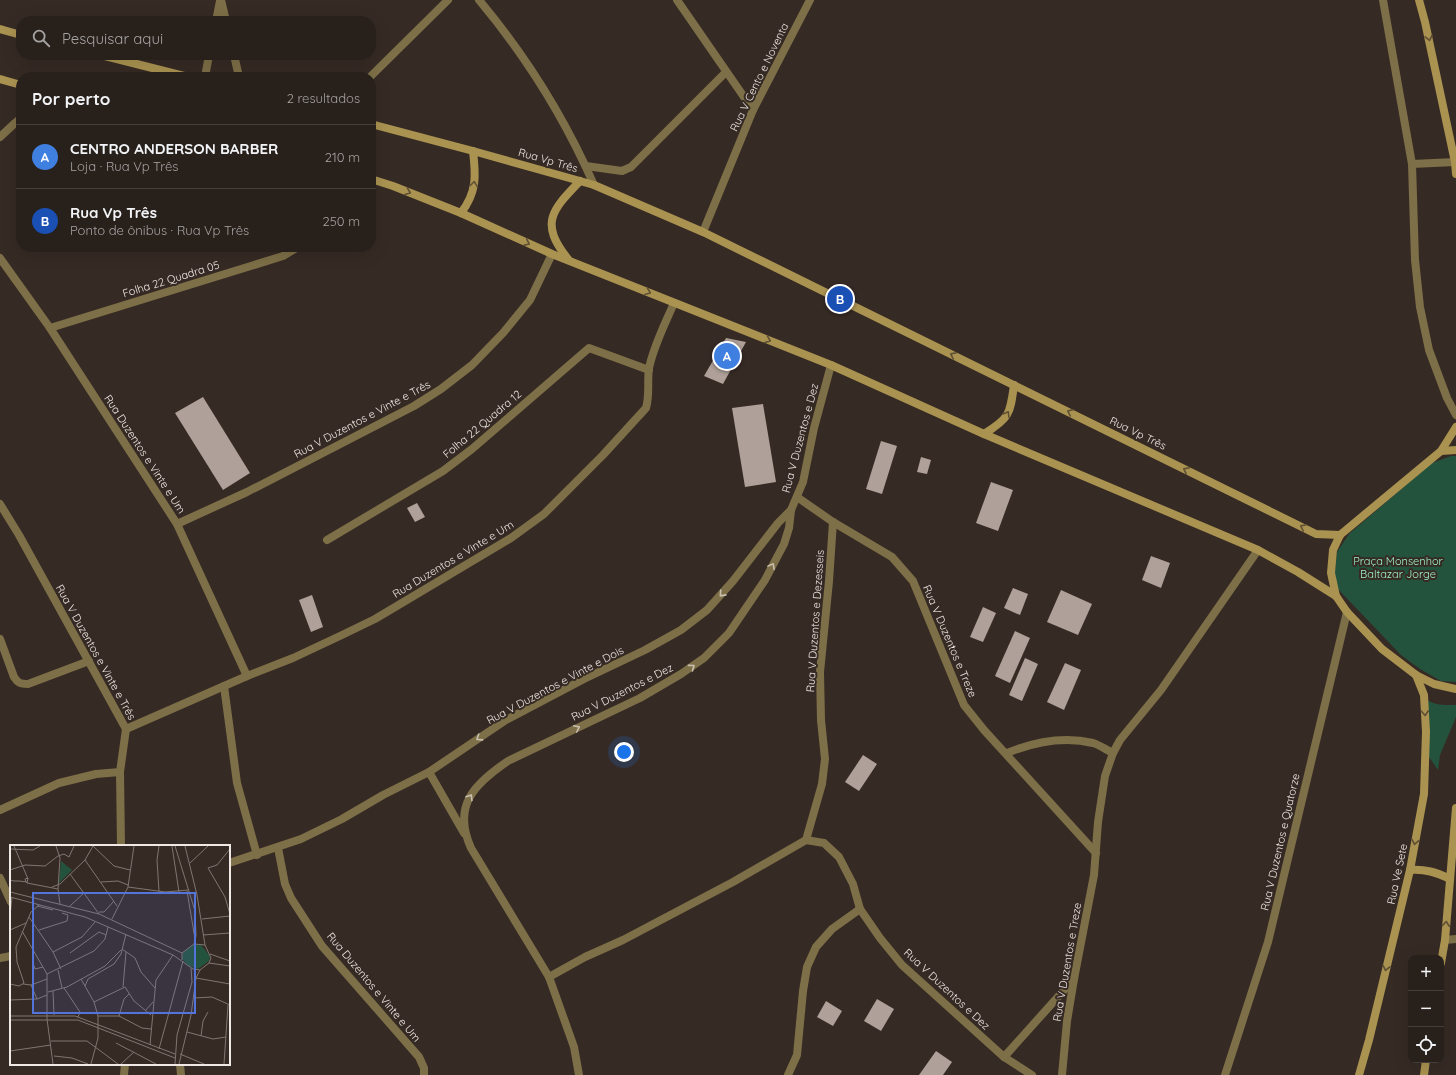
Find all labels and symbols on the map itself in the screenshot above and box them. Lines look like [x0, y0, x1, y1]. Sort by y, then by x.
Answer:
street label: Rua V Cento e Noventa [727, 20, 791, 134]
one-way arrow [1424, 35, 1432, 41]
street label: Rua Vp Três [517, 145, 579, 175]
one-way arrow [469, 180, 478, 187]
one-way arrow [404, 188, 411, 196]
one-way arrow [523, 238, 531, 246]
street label: Folha 22 Quadra 05 [121, 258, 221, 300]
pin: B [827, 284, 853, 314]
one-way arrow [644, 288, 651, 296]
one-way arrow [765, 336, 772, 344]
pin: A [714, 341, 740, 371]
one-way arrow [950, 352, 957, 359]
street label: Rua V Duzentos e Vinte e Três [291, 377, 433, 461]
street label: Rua V Duzentos e Dez [779, 382, 821, 494]
street label: Folha 22 Quadra 12 [440, 387, 524, 461]
street label: Rua Duzentos e Vinte e Um [101, 392, 189, 516]
one-way arrow [1066, 409, 1074, 417]
one-way arrow [1002, 411, 1009, 418]
street label: Rua Vp Três [1107, 413, 1169, 453]
one-way arrow [1183, 467, 1191, 475]
street label: Rua Duzentos e Vinte e Um [390, 517, 516, 601]
one-way arrow [1300, 524, 1307, 532]
street label: Rua V Duzentos e Dezesseis [803, 549, 827, 693]
park label: Praça Monsenhor Baltazar Jorge [1353, 554, 1444, 581]
one-way arrow [767, 563, 775, 570]
street label: Rua V Duzentos e Vinte e Três [53, 582, 139, 722]
street label: Rua V Duzentos e Treze [920, 583, 980, 699]
one-way arrow [719, 589, 726, 596]
street label: Rua V Duzentos e Vinte e Dois [484, 643, 626, 727]
street label: Rua V Duzentos e Dez [569, 660, 675, 724]
one-way arrow [687, 665, 694, 672]
one-way arrow [1421, 710, 1430, 716]
one-way arrow [573, 725, 580, 733]
one-way arrow [476, 733, 483, 741]
your location [614, 742, 634, 762]
street label: Rua V Duzentos e Quatorze [1257, 772, 1303, 912]
one-way arrow [465, 795, 472, 802]
one-way arrow [1411, 839, 1420, 845]
street label: Rua Ve Sete [1384, 842, 1410, 906]
inset map [10, 845, 230, 1065]
street label: Rua V Duzentos e Treze [1050, 901, 1084, 1023]
one-way arrow [1441, 921, 1450, 927]
street label: Rua Duzentos e Vinte e Um [324, 929, 424, 1045]
street label: Rua V Duzentos e Dez [901, 945, 993, 1033]
one-way arrow [1383, 965, 1391, 972]

